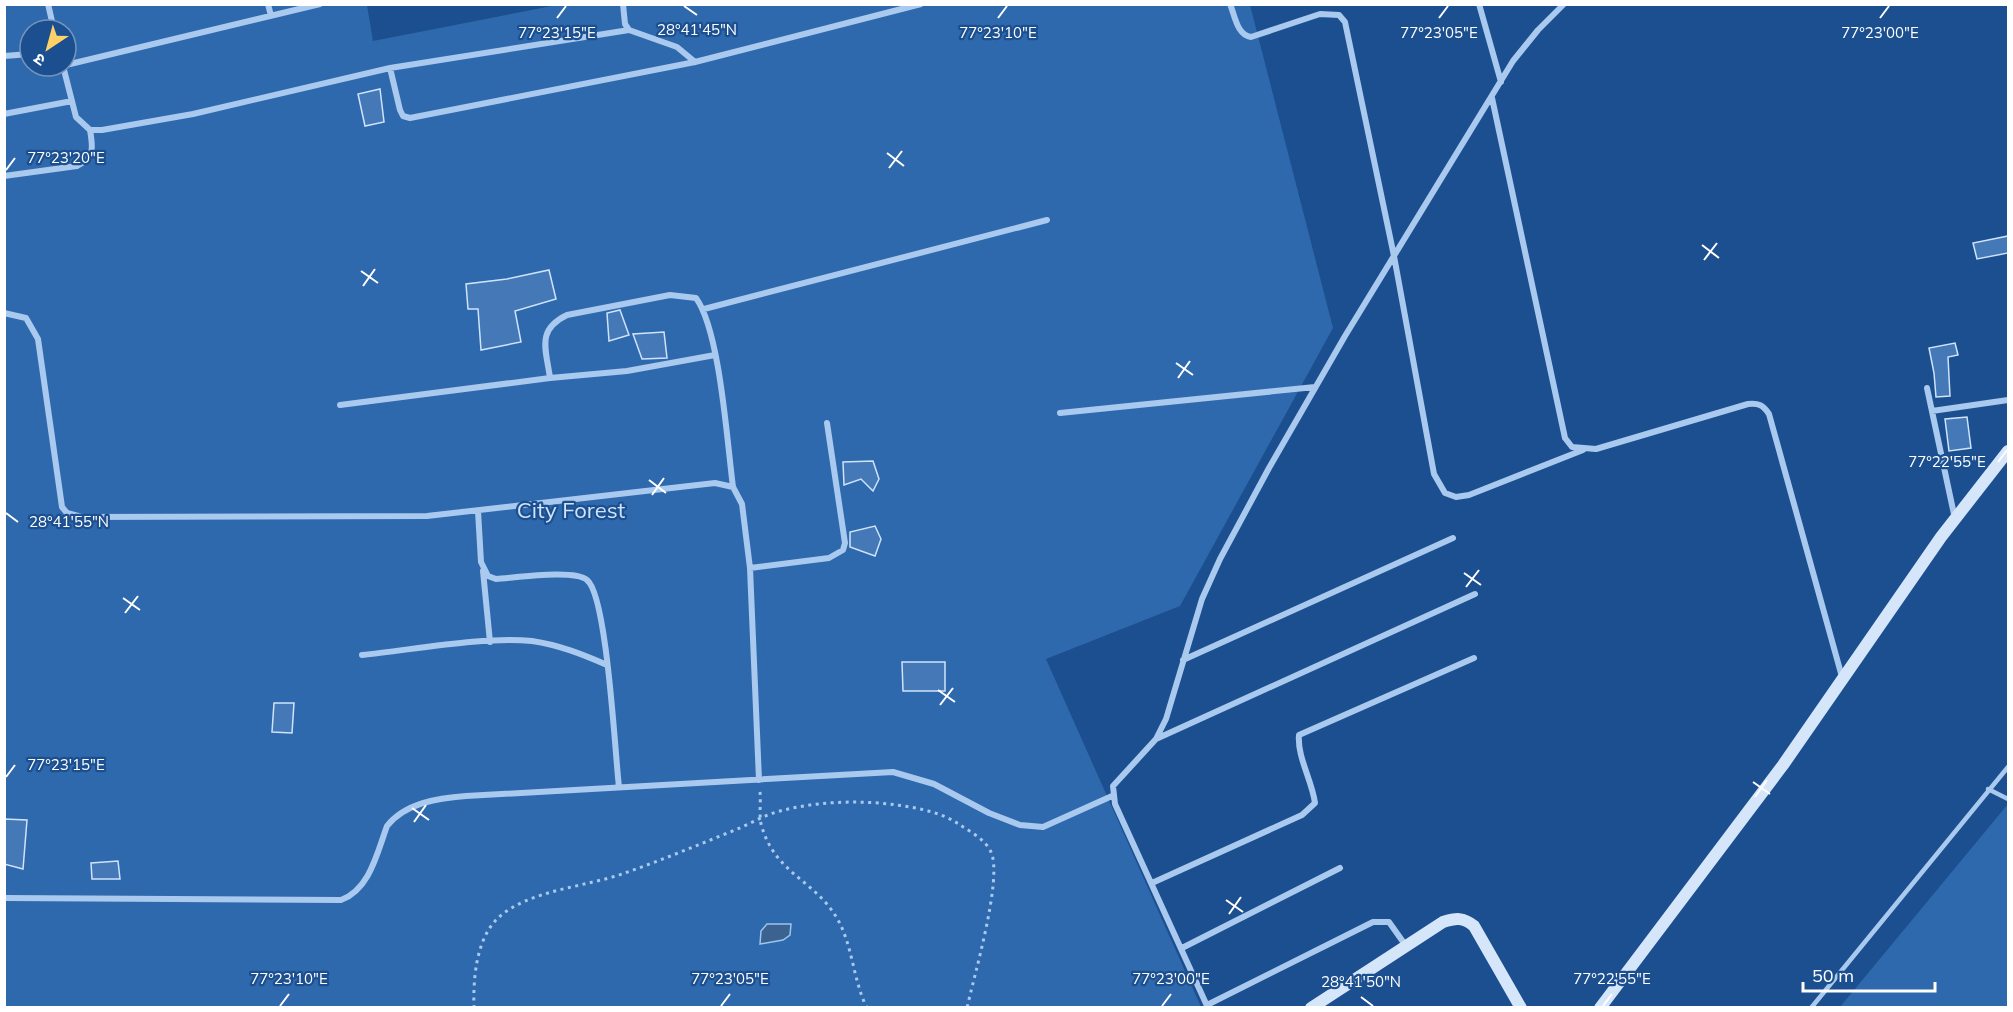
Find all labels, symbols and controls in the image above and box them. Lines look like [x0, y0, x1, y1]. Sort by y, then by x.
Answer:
north arrow [18, 18, 78, 78]
text: 28°41'45"N [657, 20, 737, 39]
text: 77°23'15"E [518, 23, 596, 42]
text: 77°23'10"E [959, 23, 1037, 42]
text: 77°23'05"E [1400, 23, 1478, 42]
text: 77°23'00"E [1841, 23, 1919, 42]
text: उ [29, 49, 49, 71]
text: 77°23'20"E [27, 148, 105, 167]
text: 77°22'55"E [1908, 452, 1986, 471]
park label: City Forest [517, 496, 625, 524]
text: 28°41'55"N [29, 512, 109, 531]
text: 77°23'15"E [27, 755, 105, 774]
scale bar [1803, 955, 1935, 993]
text: 50 m [1812, 964, 1854, 987]
text: 77°23'10"E [250, 969, 328, 988]
text: 77°23'05"E [691, 969, 769, 988]
text: 77°23'00"E [1132, 969, 1210, 988]
text: 77°22'55"E [1573, 969, 1651, 988]
text: 28°41'50"N [1321, 972, 1401, 991]

